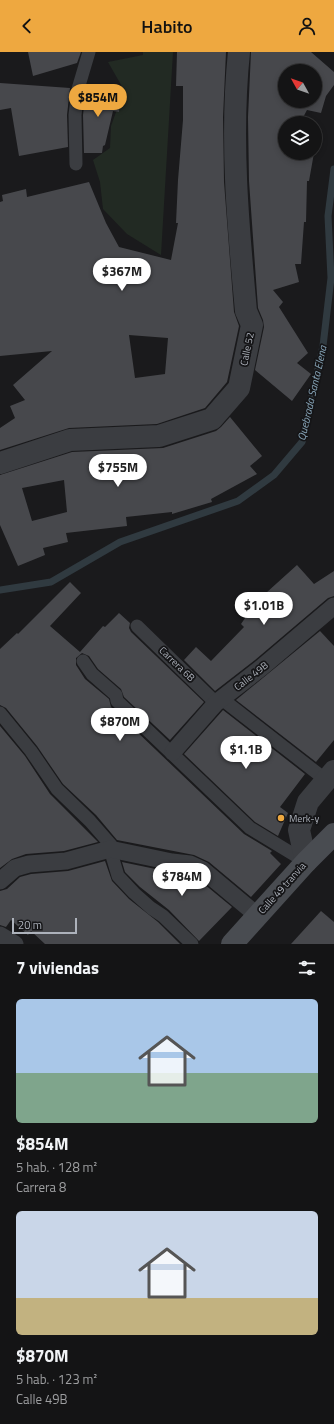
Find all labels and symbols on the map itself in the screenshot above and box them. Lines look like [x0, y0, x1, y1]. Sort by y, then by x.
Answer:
north arrow [278, 64, 322, 108]
pin: $854M [70, 84, 126, 118]
pin: $367M [94, 258, 150, 292]
street label: Calle 52 [236, 331, 258, 367]
water label: Quebrada Santa Elena [293, 343, 331, 442]
pin: $755M [90, 454, 146, 488]
pin: $1.01B [231, 592, 297, 626]
street label: Carrera 6B [156, 643, 198, 685]
street label: Calle 49B [231, 658, 271, 694]
pin: $870M [92, 708, 148, 742]
pin: $1.1B [218, 736, 274, 770]
place label: Merk-y [289, 811, 320, 826]
marker: Merk-y [276, 813, 286, 823]
street label: Calle 49 tranvia [255, 859, 309, 917]
pin: $784M [154, 863, 210, 897]
scale bar [12, 916, 77, 935]

